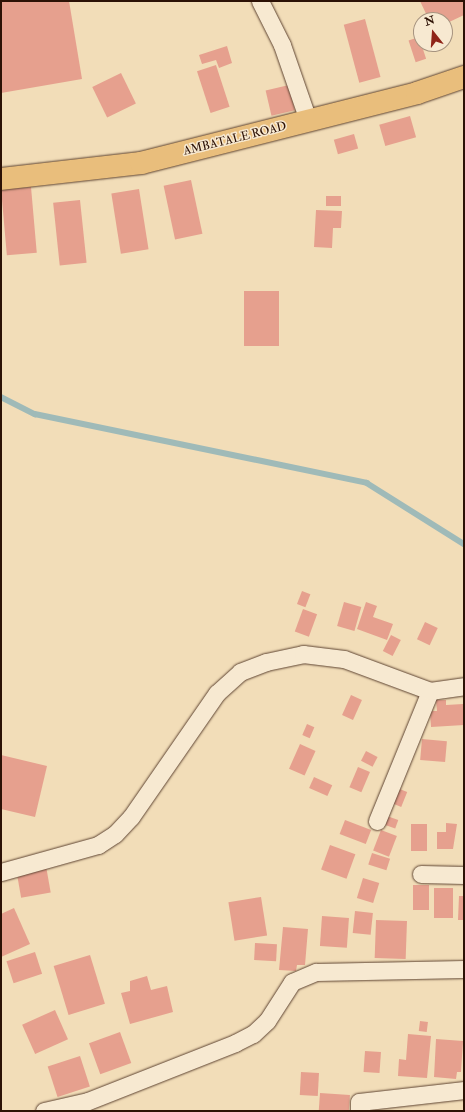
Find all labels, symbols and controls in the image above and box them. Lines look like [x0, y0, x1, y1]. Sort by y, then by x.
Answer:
north arrow [413, 12, 453, 52]
text: N [423, 13, 436, 29]
street label: AMBATALE ROAD [182, 119, 288, 159]

